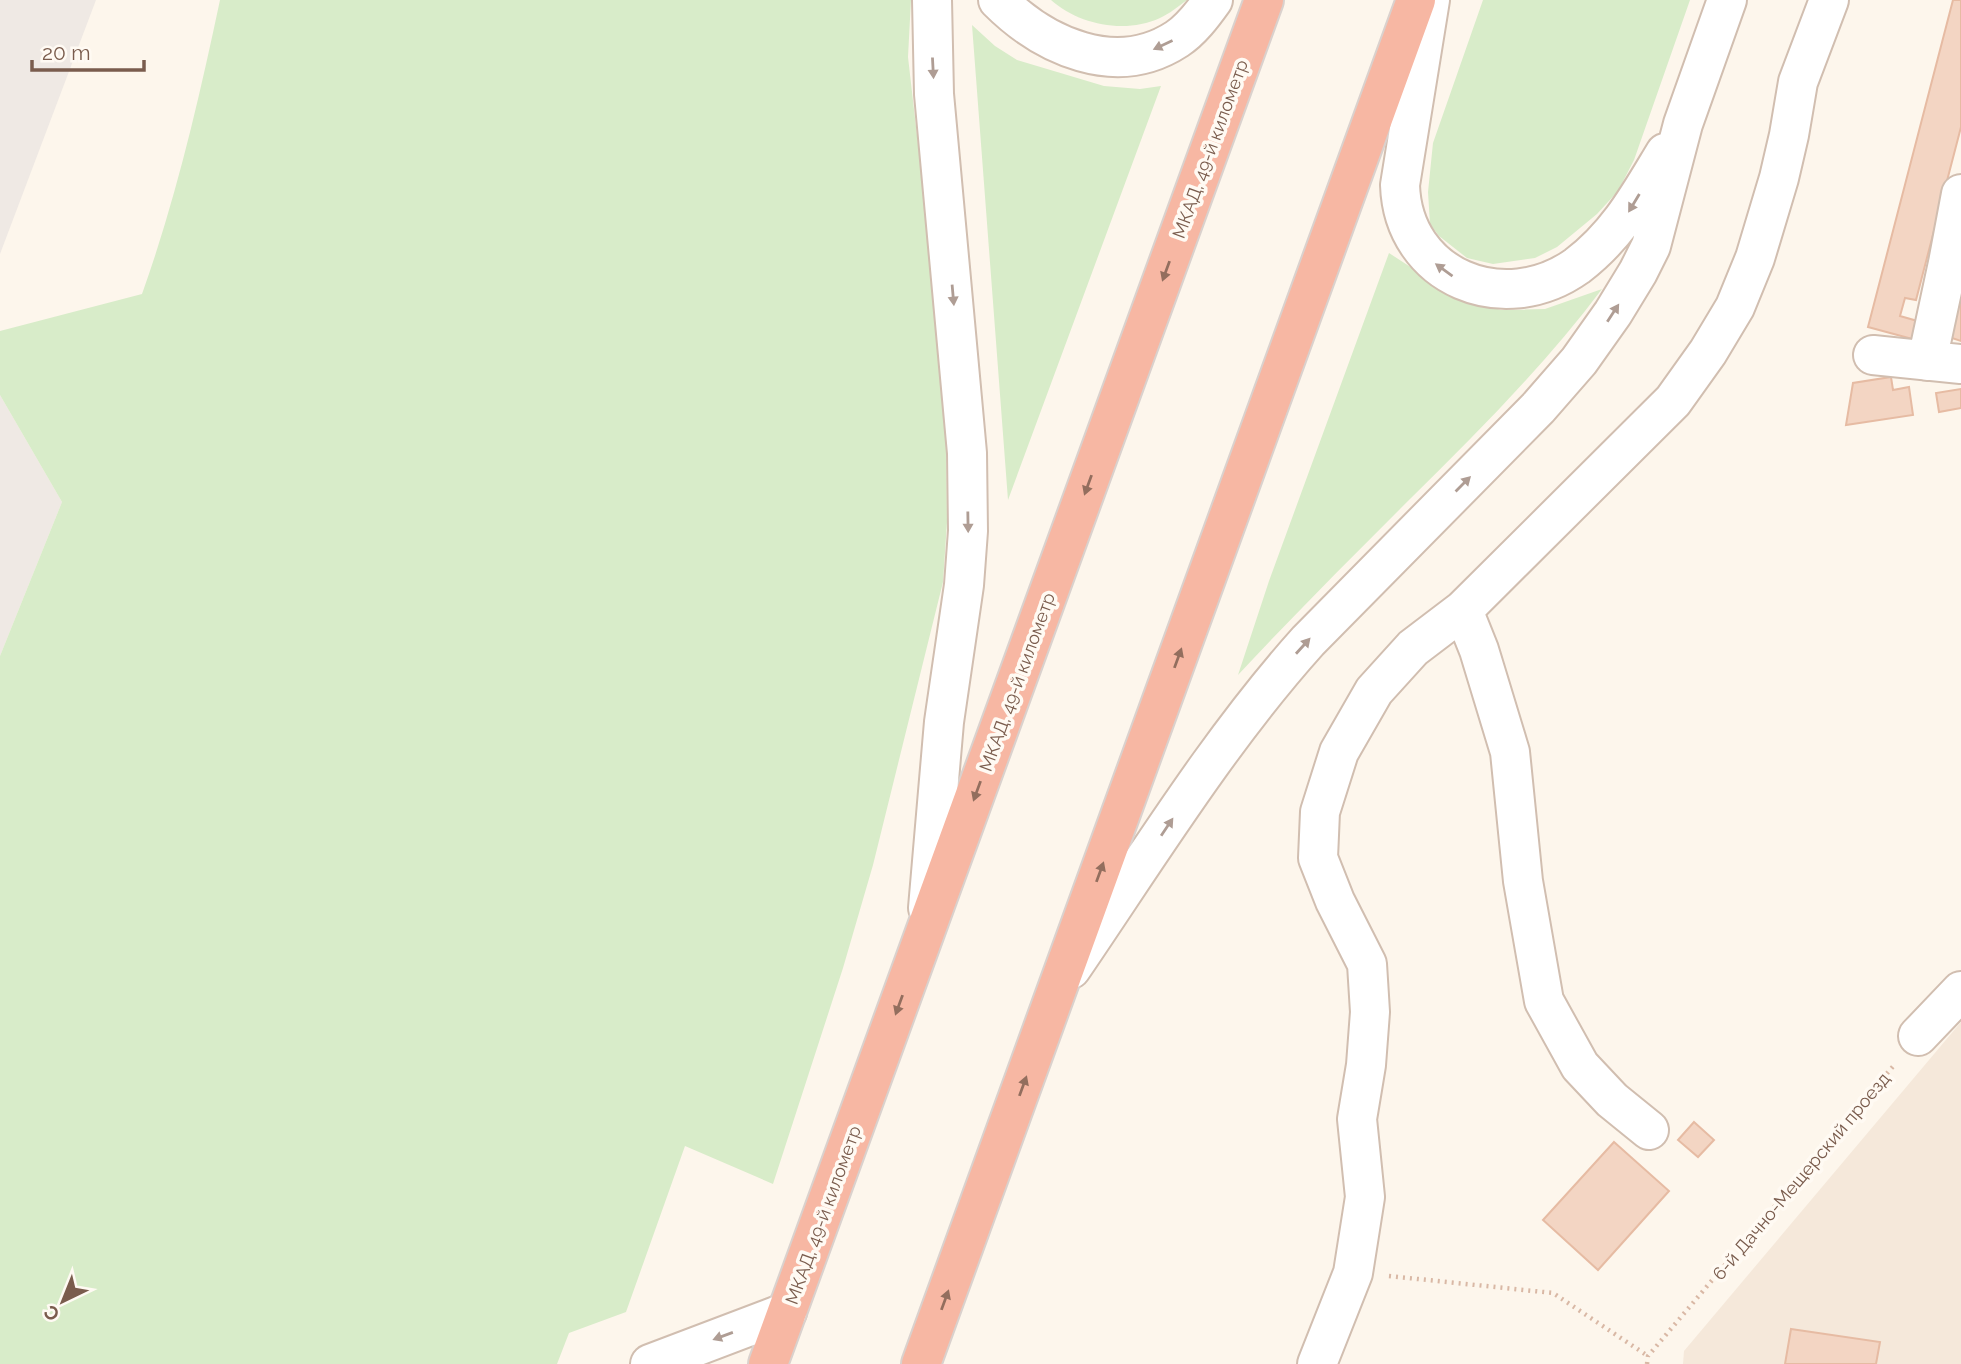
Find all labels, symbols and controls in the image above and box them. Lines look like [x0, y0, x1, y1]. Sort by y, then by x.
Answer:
scale bar [32, 28, 144, 72]
text: 20 m [42, 40, 90, 65]
one-way arrow [1153, 40, 1174, 51]
one-way arrow [928, 57, 939, 79]
street label: МКАД, 49-й километр [1168, 57, 1252, 241]
one-way arrow [1628, 194, 1641, 213]
one-way arrow [1160, 261, 1171, 282]
one-way arrow [1435, 263, 1453, 277]
one-way arrow [948, 284, 959, 306]
one-way arrow [1606, 303, 1619, 322]
one-way arrow [1082, 475, 1093, 496]
one-way arrow [1455, 475, 1472, 492]
one-way arrow [962, 511, 973, 533]
street label: МКАД, 49-й километр [975, 590, 1059, 774]
one-way arrow [1295, 638, 1311, 655]
one-way arrow [1173, 648, 1184, 669]
one-way arrow [971, 781, 982, 802]
one-way arrow [1160, 818, 1173, 837]
one-way arrow [1095, 862, 1106, 883]
one-way arrow [893, 994, 904, 1015]
street label: 6-й Дачно-Мещерский проезд [1708, 1068, 1894, 1284]
one-way arrow [1018, 1076, 1029, 1097]
street label: МКАД, 49-й километр [781, 1123, 865, 1307]
north arrow [28, 1266, 98, 1336]
one-way arrow [940, 1289, 951, 1310]
text: С [39, 1301, 64, 1326]
one-way arrow [713, 1331, 734, 1342]

